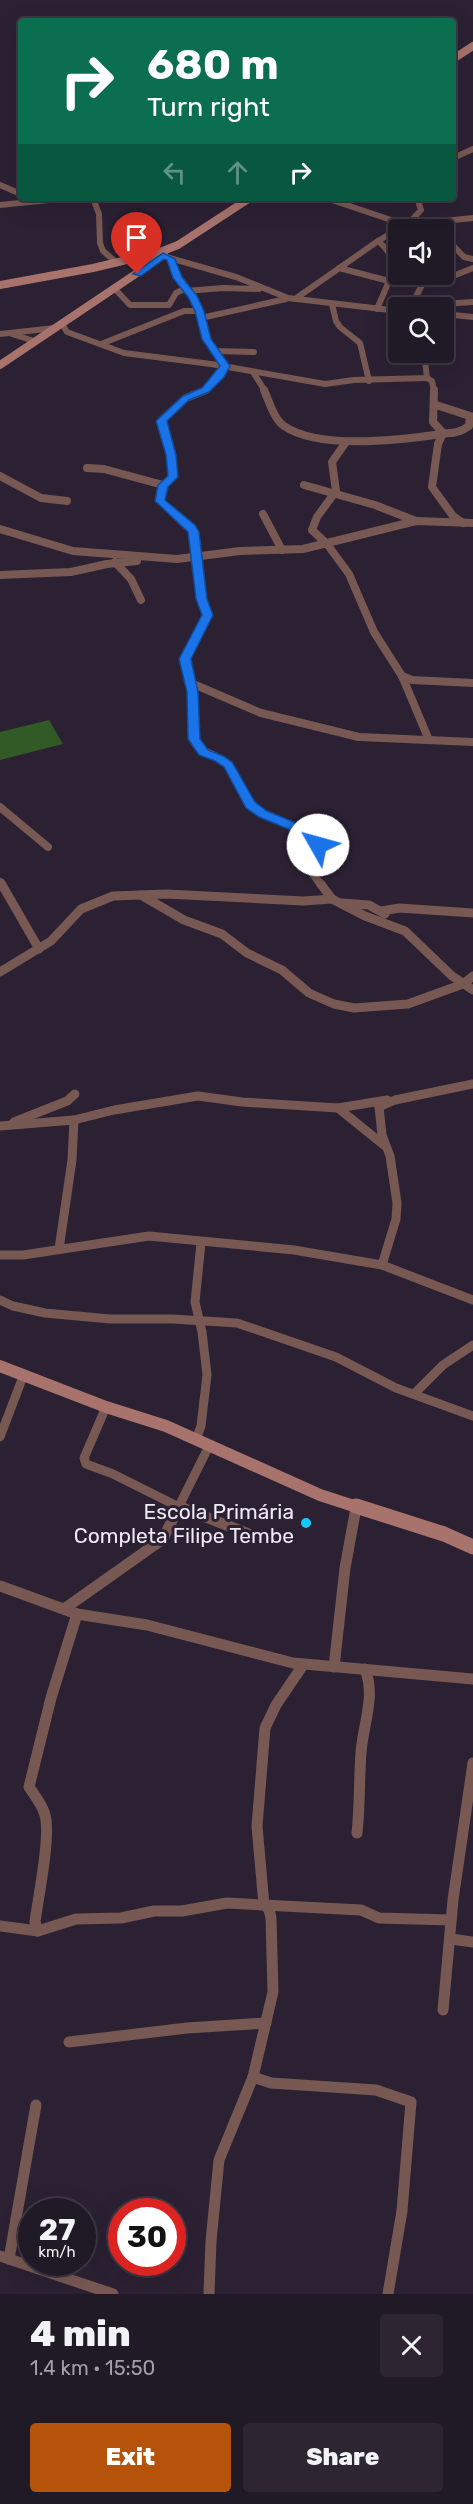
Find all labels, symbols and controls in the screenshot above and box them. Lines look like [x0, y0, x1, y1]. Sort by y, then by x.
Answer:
text: 680 m [147, 40, 279, 90]
icon: right [48, 42, 126, 120]
text: Turn right [147, 91, 270, 123]
icon: left [158, 156, 191, 189]
icon: ahead [221, 156, 254, 189]
icon: right [284, 156, 317, 189]
pin [111, 212, 162, 274]
map controls [388, 219, 454, 363]
button: sound [388, 219, 454, 285]
icon: arrive [120, 221, 153, 254]
button: search [388, 297, 454, 363]
position arrow [286, 813, 350, 877]
place label: Escola Primária Completa Filipe Tembe [74, 1499, 294, 1548]
marker: Escola Primária Completa Filipe Tembe [299, 1516, 313, 1530]
speed limit sign: 30 [108, 2198, 186, 2276]
text: 27 [39, 2212, 75, 2248]
text: km/h [38, 2243, 76, 2261]
text: 4 min [30, 2312, 131, 2355]
button: close [380, 2314, 443, 2377]
text: 1.4 km · 15:50 [30, 2356, 155, 2380]
button: Exit [30, 2423, 231, 2492]
button: Share [243, 2423, 443, 2492]

